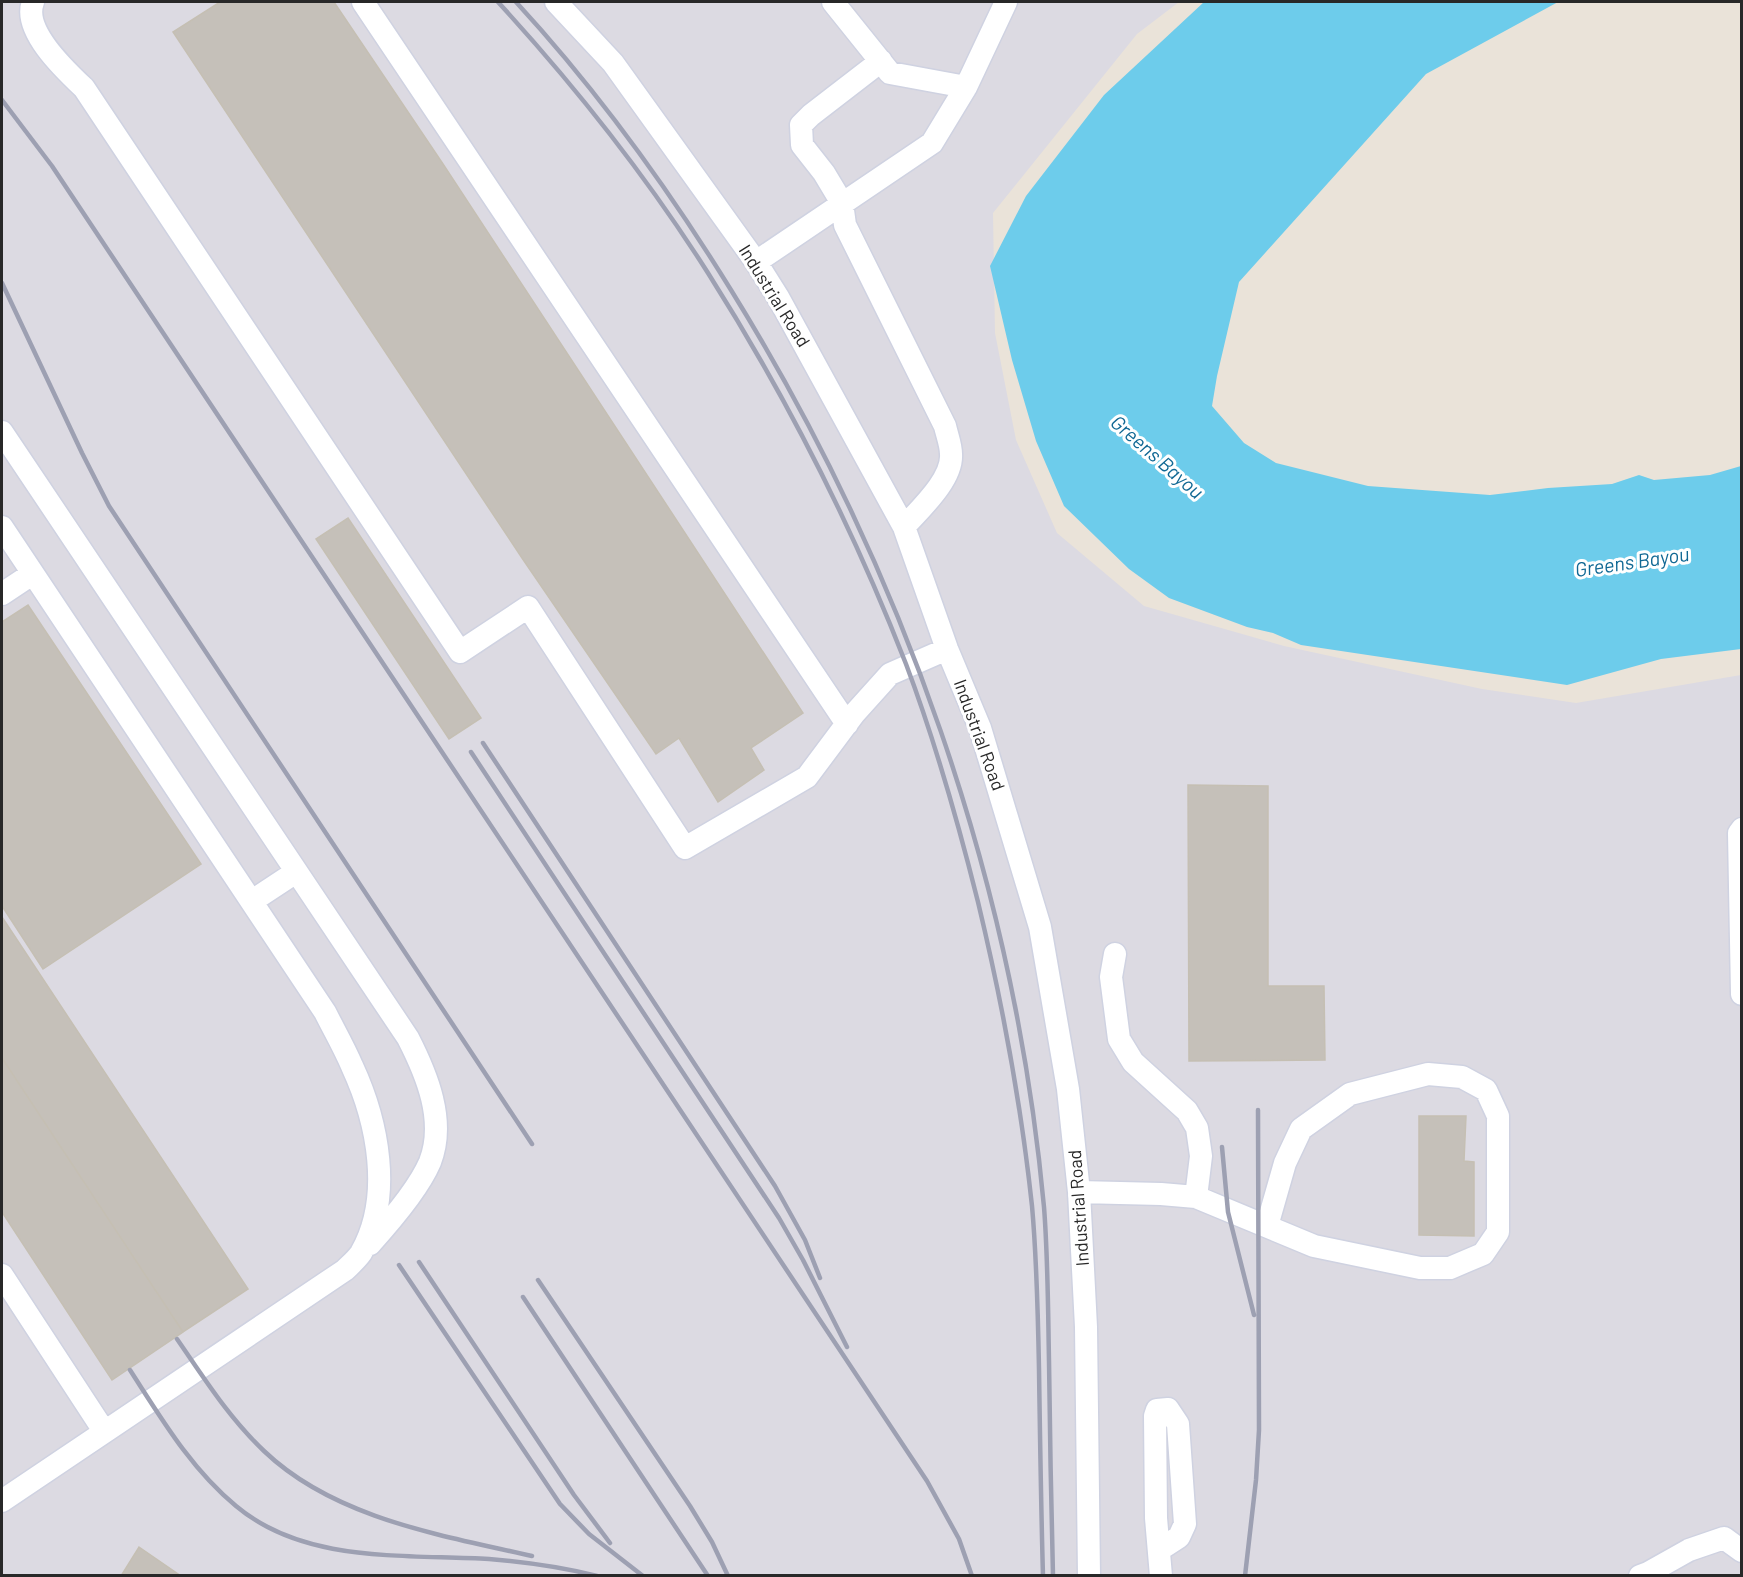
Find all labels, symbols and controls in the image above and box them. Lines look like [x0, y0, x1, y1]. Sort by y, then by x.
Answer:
street label: Industrial Road [735, 240, 815, 351]
water label: Greens Bayou [1106, 409, 1209, 503]
water label: Greens Bayou [1573, 541, 1691, 581]
street label: Industrial Road [950, 676, 1010, 793]
street label: Industrial Road [1063, 1149, 1093, 1267]

